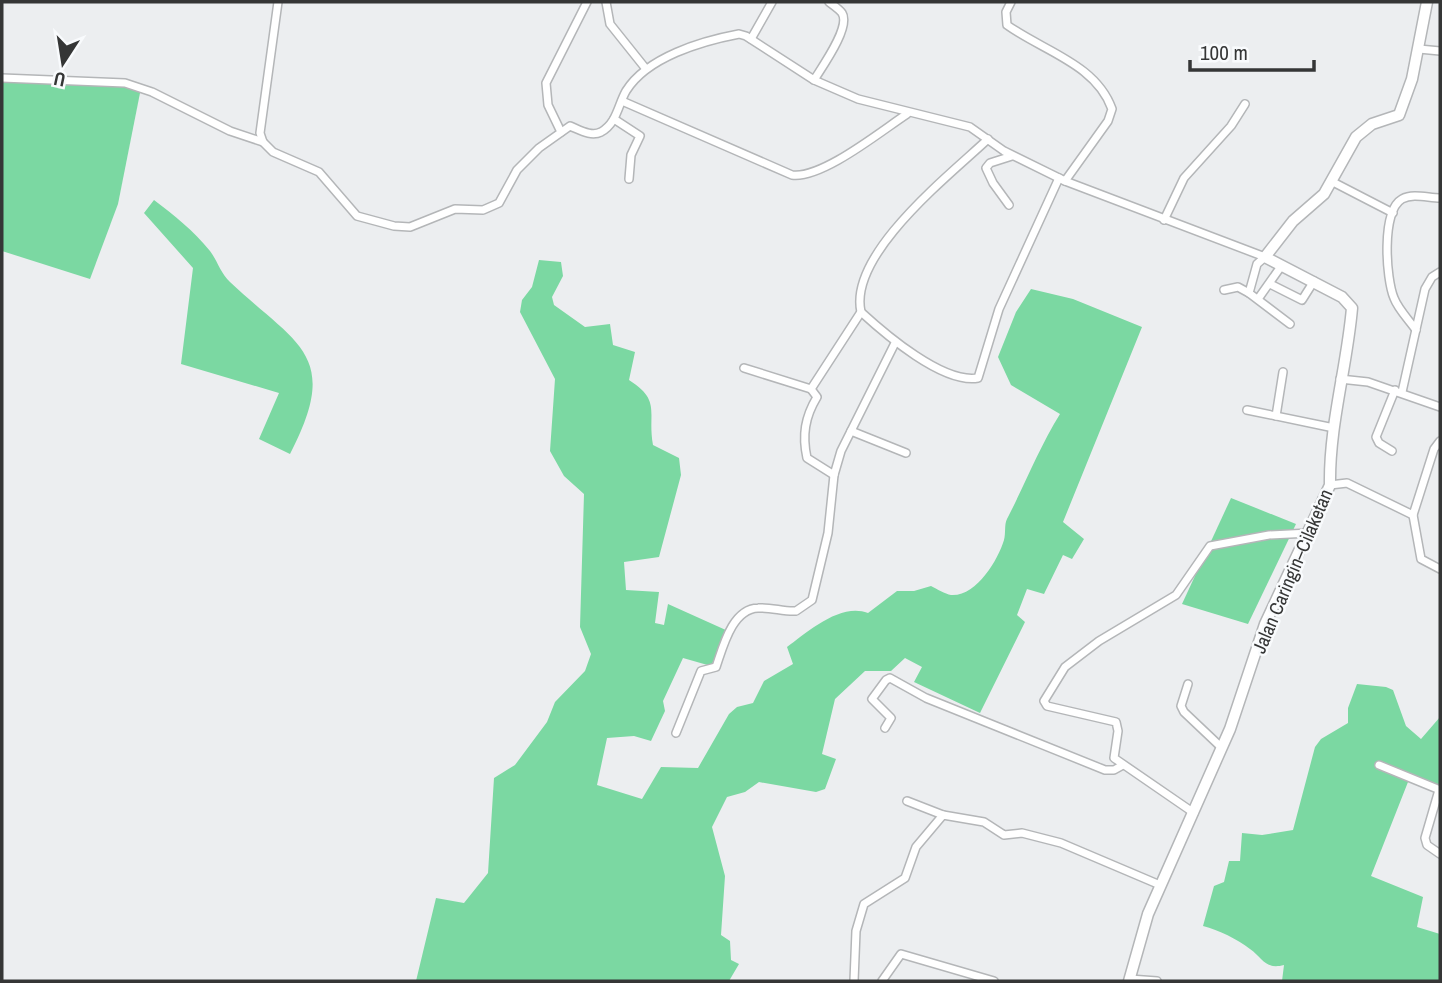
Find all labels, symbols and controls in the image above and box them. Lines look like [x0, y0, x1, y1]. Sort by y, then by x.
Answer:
north arrow [28, 28, 98, 98]
scale bar [1190, 28, 1314, 72]
text: 100 m [1200, 38, 1248, 67]
text: U [51, 66, 68, 94]
street label: Jalan Caringin–Cilaketan [1246, 485, 1338, 657]

